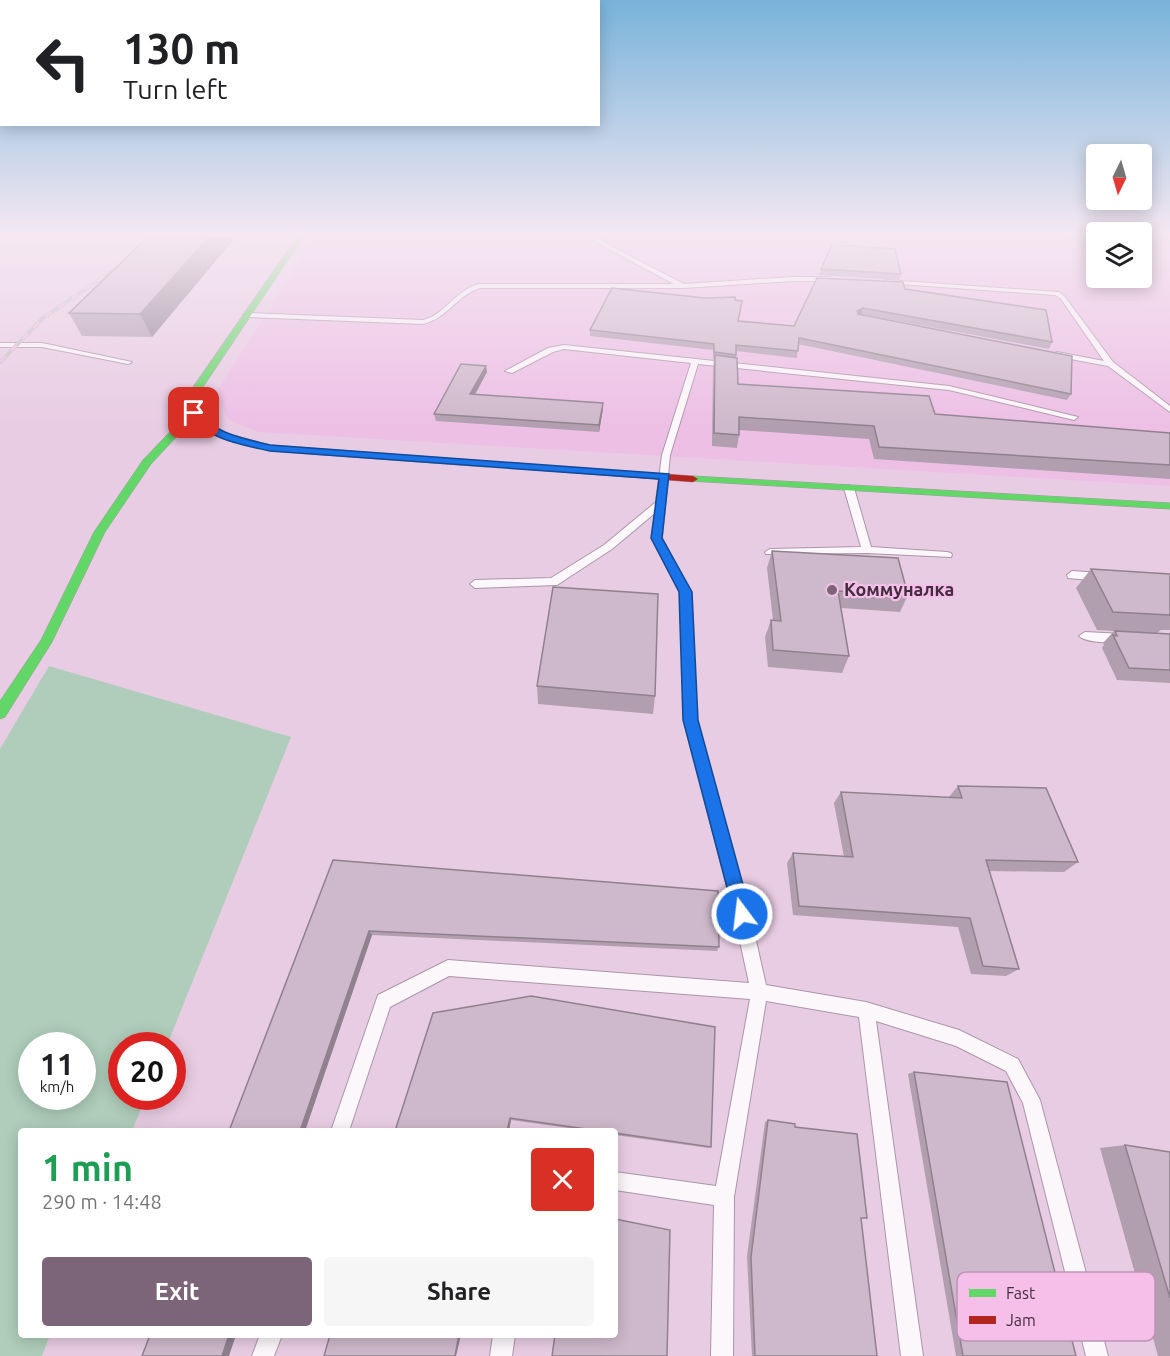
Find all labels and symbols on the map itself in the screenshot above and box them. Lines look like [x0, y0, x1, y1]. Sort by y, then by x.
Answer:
north arrow [1086, 144, 1152, 210]
pin [168, 387, 219, 438]
place label: Коммуналка [844, 579, 954, 599]
marker: Коммуналка [825, 583, 839, 597]
position arrow [710, 882, 774, 946]
speed limit sign: 20 [108, 1032, 186, 1110]
legend [957, 1272, 1155, 1341]
text: Fast [1006, 1284, 1036, 1302]
text: Jam [1006, 1311, 1036, 1329]

